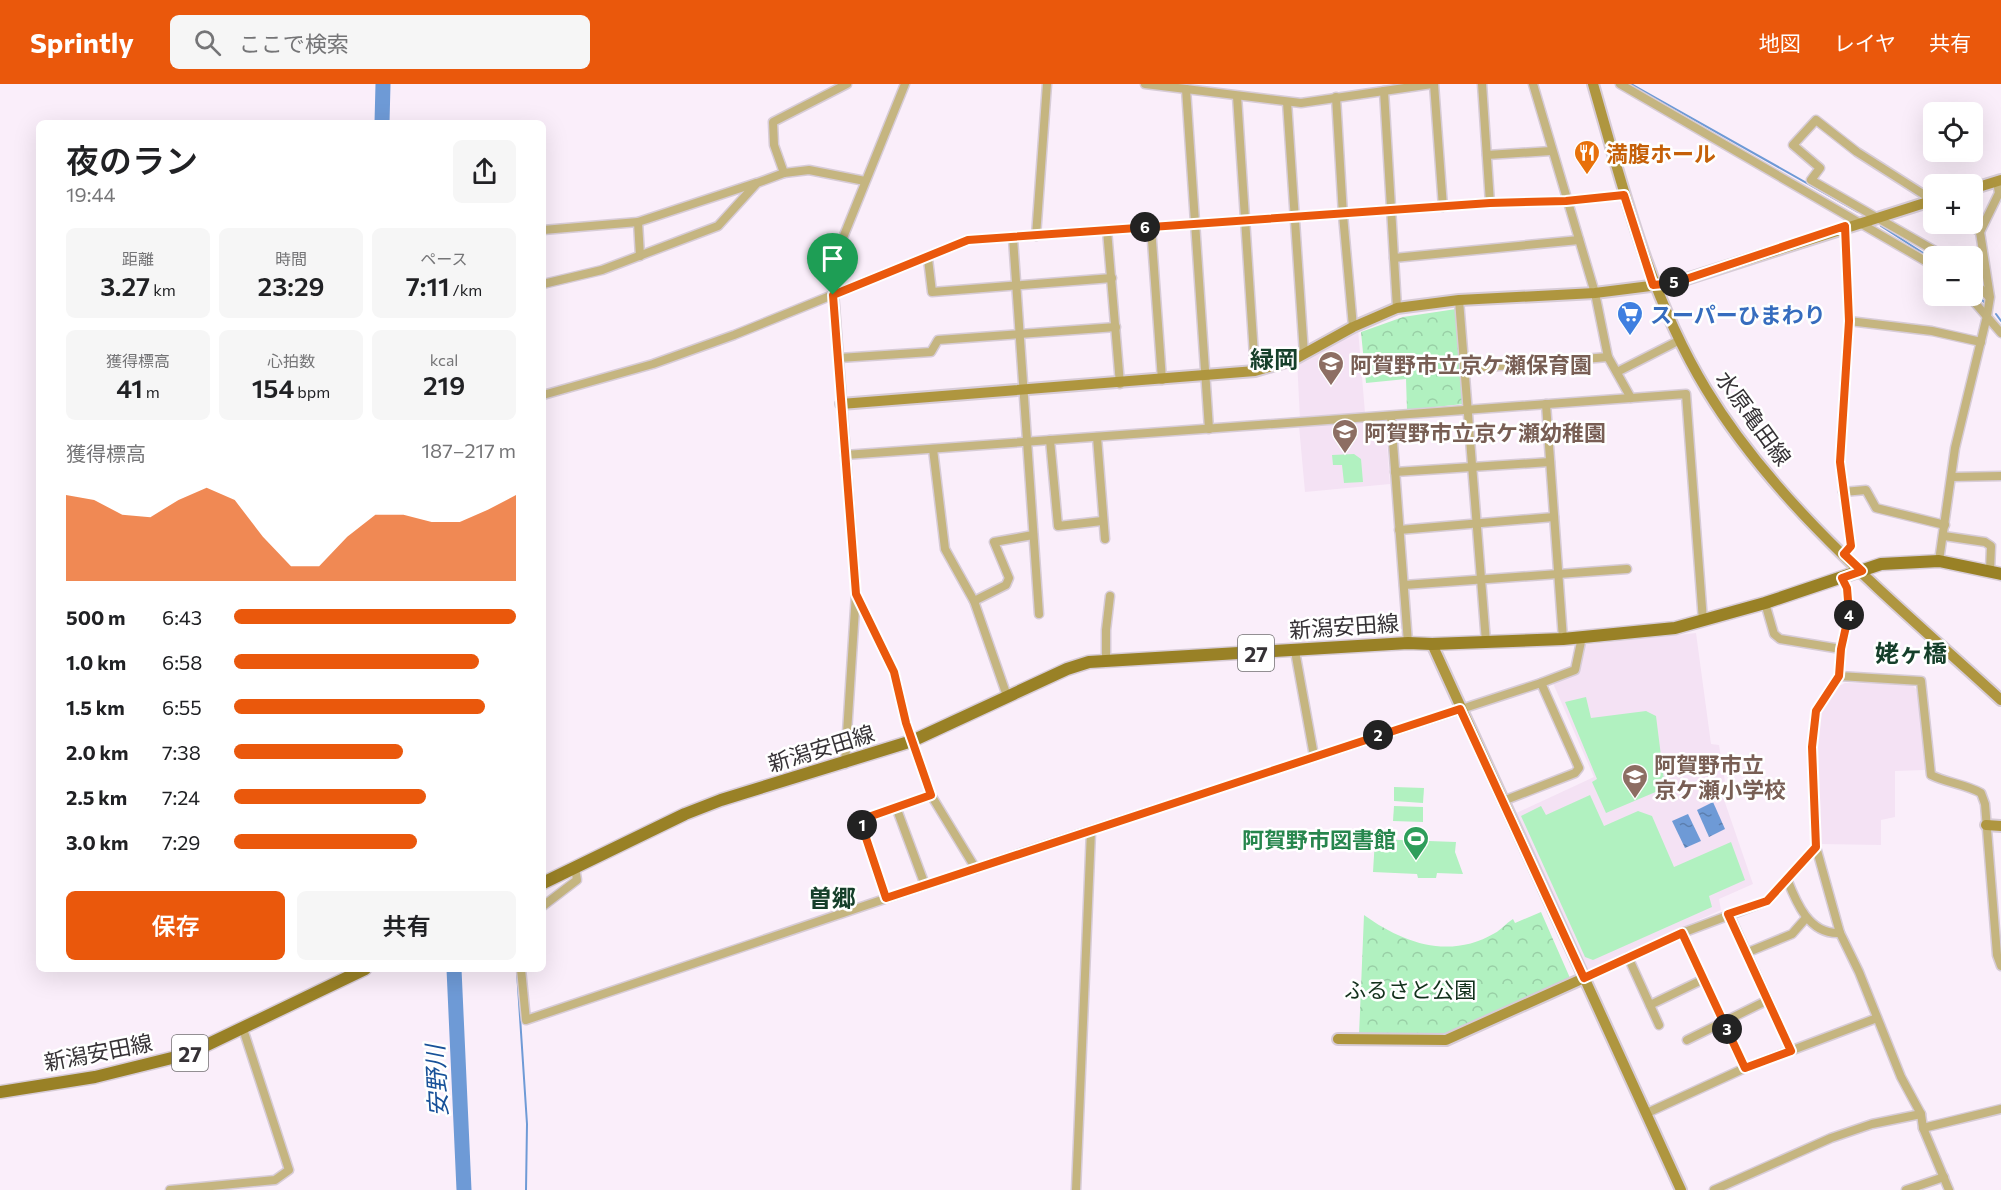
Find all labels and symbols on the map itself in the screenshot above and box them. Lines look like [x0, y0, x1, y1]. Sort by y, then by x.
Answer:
restaurant icon: 満腹ホール [1572, 138, 1602, 176]
place label: 満腹ホール [1606, 140, 1716, 167]
pin: 6 [1130, 212, 1160, 242]
pin [807, 233, 858, 295]
pin: 5 [1659, 267, 1689, 297]
supermarket icon: スーパーひまわり [1615, 299, 1645, 337]
place label: スーパーひまわり [1650, 301, 1826, 328]
district label: 緑岡 [1250, 344, 1298, 373]
school or university icon: 阿賀野市立京ケ瀬保育園 [1316, 349, 1346, 387]
place label: 阿賀野市立京ケ瀬保育園 [1350, 351, 1592, 378]
street label: 水原亀田線 [1711, 366, 1797, 470]
school or university icon: 阿賀野市立京ケ瀬幼稚園 [1330, 417, 1360, 455]
place label: 阿賀野市立京ケ瀬幼稚園 [1364, 419, 1606, 446]
pin: 4 [1834, 600, 1864, 630]
street label: 新潟安田線 [1288, 609, 1400, 643]
road number: 27 [1238, 635, 1274, 671]
district label: 姥ヶ橋 [1875, 638, 1947, 667]
street label: 新潟安田線 [764, 719, 878, 777]
pin: 2 [1363, 720, 1393, 750]
place label: 阿賀野市立 京ケ瀬小学校 [1654, 751, 1786, 803]
school or university icon: 阿賀野市立 京ケ瀬小学校 [1620, 762, 1650, 800]
pin: 1 [847, 810, 877, 840]
sports icon: 阿賀野市図書館 [1401, 824, 1431, 862]
place label: 阿賀野市図書館 [1242, 826, 1396, 853]
district label: 曽郷 [808, 883, 856, 912]
park label: ふるさと公園 [1344, 976, 1476, 1003]
pin: 3 [1712, 1014, 1742, 1044]
street label: 新潟安田線 [41, 1028, 155, 1076]
road number: 27 [172, 1035, 208, 1071]
water label: 安野川 [419, 1041, 452, 1118]

